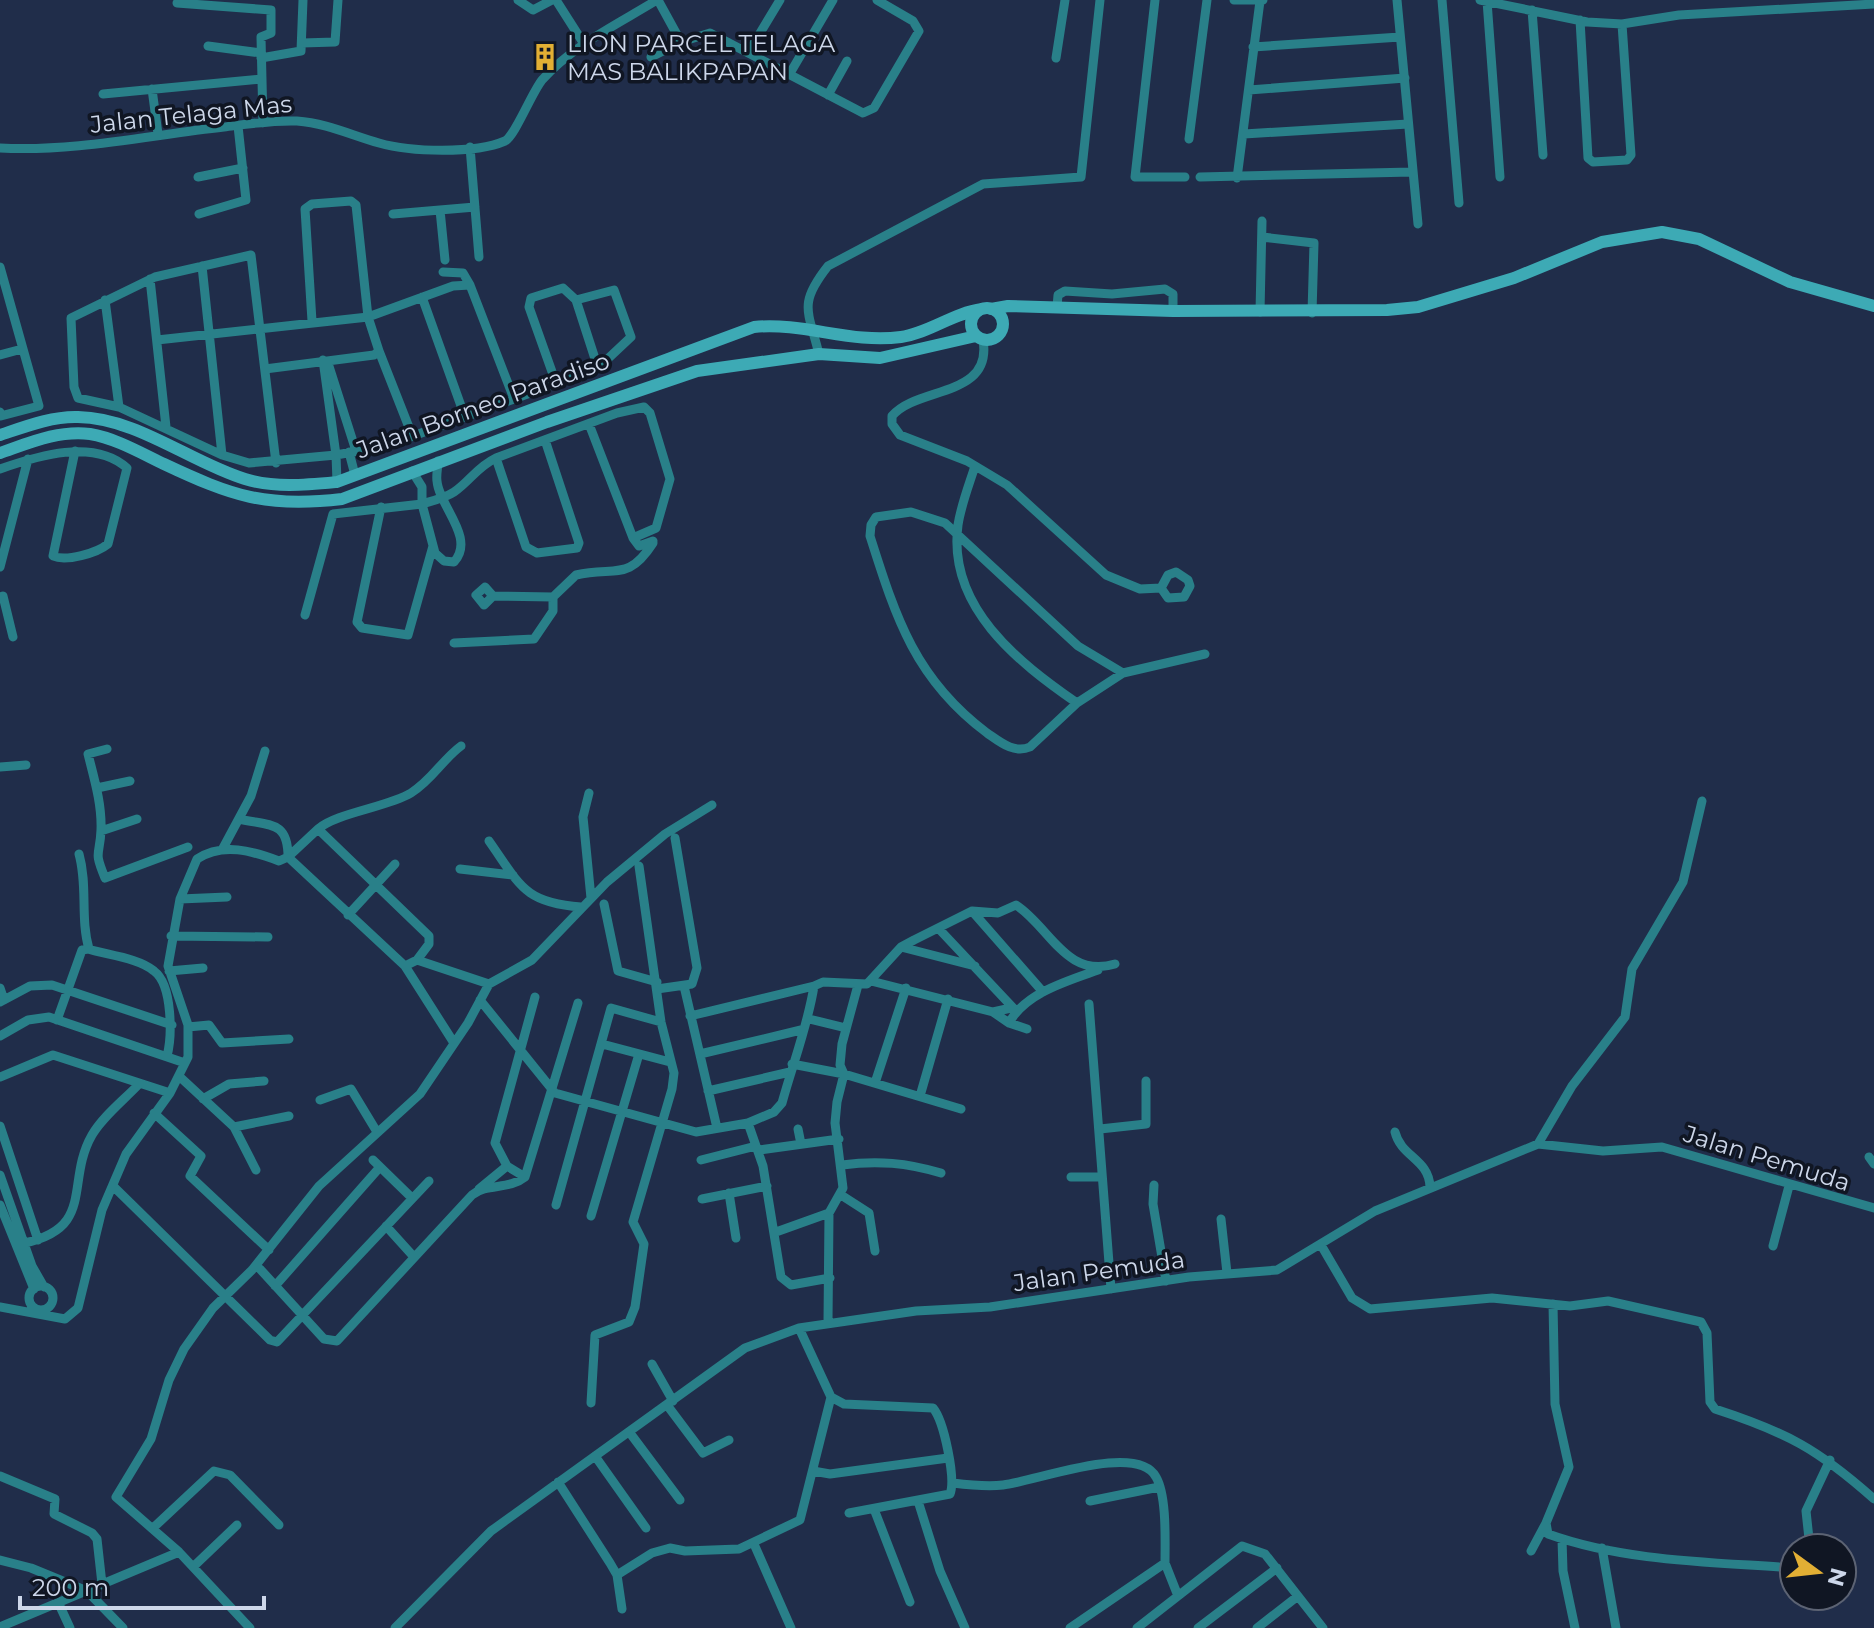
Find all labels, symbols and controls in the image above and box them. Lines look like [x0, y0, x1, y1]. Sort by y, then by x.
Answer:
place label: LION PARCEL TELAGA MAS BALIKPAPAN [567, 29, 836, 86]
building icon: LION PARCEL TELAGA MAS BALIKPAPAN [530, 42, 560, 72]
street label: Jalan Telaga Mas [88, 89, 293, 139]
street label: Jalan Borneo Paradiso [352, 346, 614, 465]
street label: Jalan Pemuda [1679, 1119, 1854, 1197]
street label: Jalan Pemuda [1010, 1245, 1187, 1298]
north arrow [1778, 1532, 1858, 1612]
scale bar [20, 1560, 264, 1610]
text: N [1821, 1565, 1852, 1589]
text: 200 m [32, 1573, 109, 1602]

